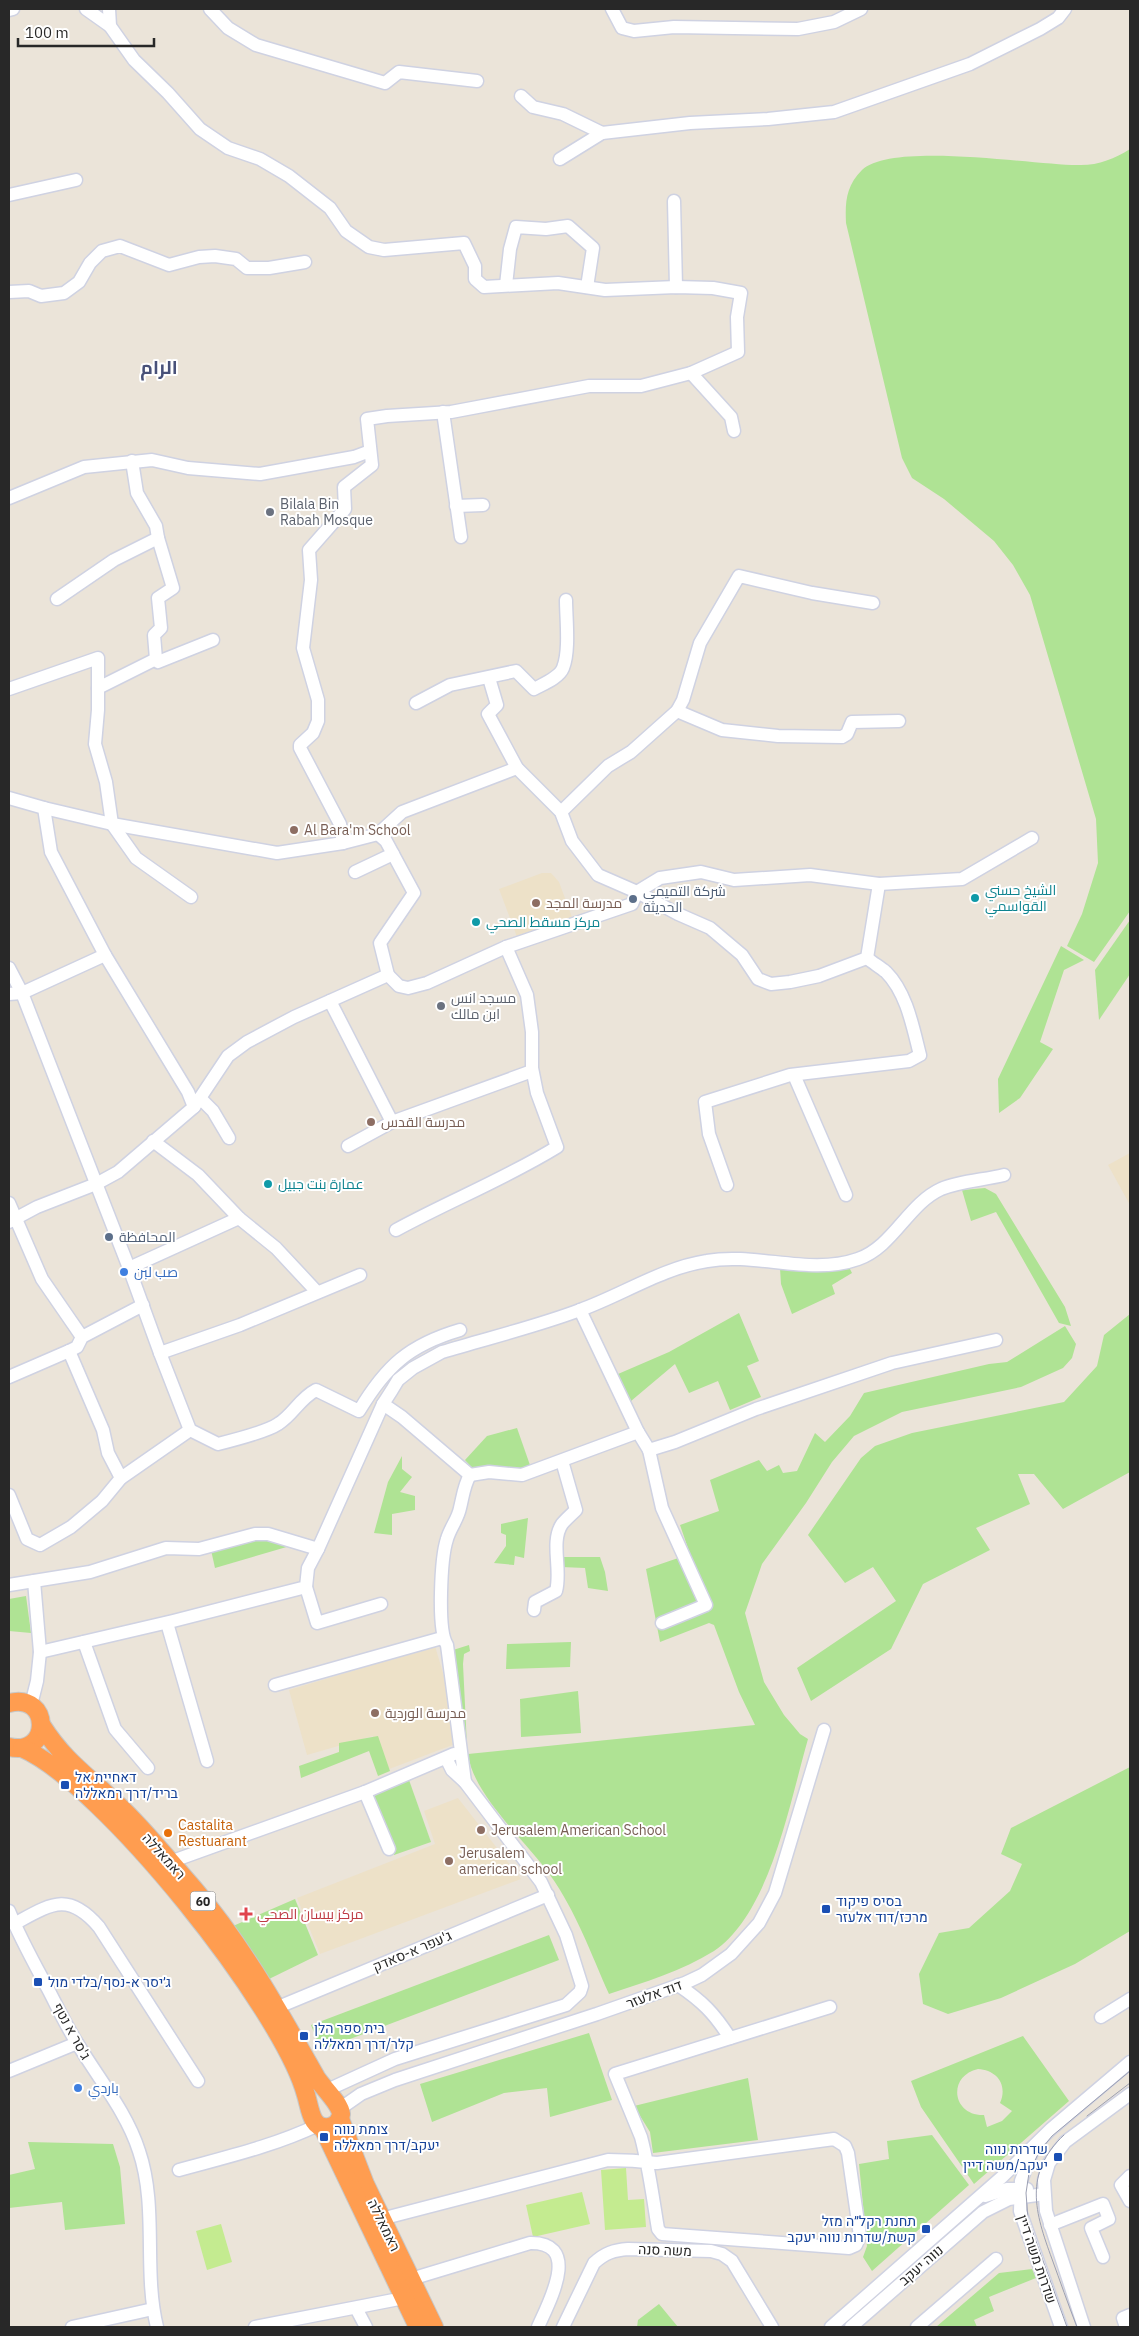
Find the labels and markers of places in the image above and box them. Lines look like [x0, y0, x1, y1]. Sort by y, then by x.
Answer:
place label: Bilala Bin Rabah Mosque [280, 495, 373, 529]
marker: Bilala Bin Rabah Mosque [264, 506, 276, 518]
place label: Al Bara'm School [304, 821, 411, 839]
marker: Al Bara'm School [288, 824, 300, 836]
place label: الشيخ حسني القواسمي [985, 881, 1056, 918]
place label: شركة التميمي الحديثة [643, 882, 726, 916]
marker: الشيخ حسني القواسمي [969, 892, 981, 904]
marker: شركة التميمي الحديثة [627, 893, 639, 905]
place label: مدرسة المجد [546, 894, 622, 912]
marker: مدرسة المجد [530, 897, 542, 909]
place label: مركز مسقط الصحي [486, 913, 600, 934]
marker: مركز مسقط الصحي [470, 916, 482, 928]
place label: مسجد انس ابن مالك [451, 989, 516, 1023]
marker: مسجد انس ابن مالك [435, 1000, 447, 1012]
place label: مدرسة القدس [381, 1113, 465, 1131]
marker: مدرسة القدس [365, 1116, 377, 1128]
place label: عمارة بنت جبيل [278, 1175, 363, 1193]
marker: عمارة بنت جبيل [262, 1178, 274, 1190]
place label: المحافظة [119, 1228, 176, 1246]
marker: المحافظة [103, 1231, 115, 1243]
place label: صب لبن [134, 1263, 178, 1281]
marker: صب لبن [118, 1266, 130, 1278]
place label: مدرسة الوردية [385, 1704, 466, 1722]
marker: مدرسة الوردية [369, 1707, 381, 1719]
place label: דאחיית אל בריד/דרך רמאללה [75, 1768, 178, 1802]
marker: דאחיית אל בריד/דרך רמאללה [59, 1779, 71, 1791]
place label: Castalita Restuarant [178, 1816, 247, 1850]
place label: Jerusalem American School [491, 1821, 666, 1839]
marker: Jerusalem American School [475, 1824, 487, 1836]
marker: Castalita Restuarant [162, 1827, 174, 1839]
place label: Jerusalem american school [459, 1844, 562, 1878]
marker: Jerusalem american school [443, 1855, 455, 1867]
place label: בסיס פיקוד מרכז/דוד אלעזר [836, 1892, 928, 1926]
marker: בסיס פיקוד מרכז/דוד אלעזר [820, 1903, 832, 1915]
place label: مركز بيسان الصحي [257, 1905, 363, 1926]
marker: مركز بيسان الصحي [239, 1907, 253, 1921]
place label: ג׳יסר א-נסף/בלדי מול [48, 1973, 171, 1991]
marker: ג׳יסר א-נסף/בלדי מול [32, 1976, 44, 1988]
place label: בית ספר הלן קלר/דרך רמאללה [314, 2019, 414, 2053]
marker: בית ספר הלן קלר/דרך רמאללה [298, 2030, 310, 2042]
place label: باردي [88, 2079, 119, 2100]
marker: باردي [72, 2082, 84, 2094]
place label: צומת נווה יעקב/דרך רמאללה [334, 2120, 440, 2154]
marker: צומת נווה יעקב/דרך רמאללה [318, 2131, 330, 2143]
place label: שדרות נווה יעקב/משה דיין [963, 2140, 1048, 2174]
marker: שדרות נווה יעקב/משה דיין [1052, 2151, 1064, 2163]
place label: תחנת רקל״ה מזל קשת/שדרות נווה יעקב [787, 2212, 916, 2246]
marker: תחנת רקל״ה מזל קשת/שדרות נווה יעקב [920, 2223, 932, 2235]

